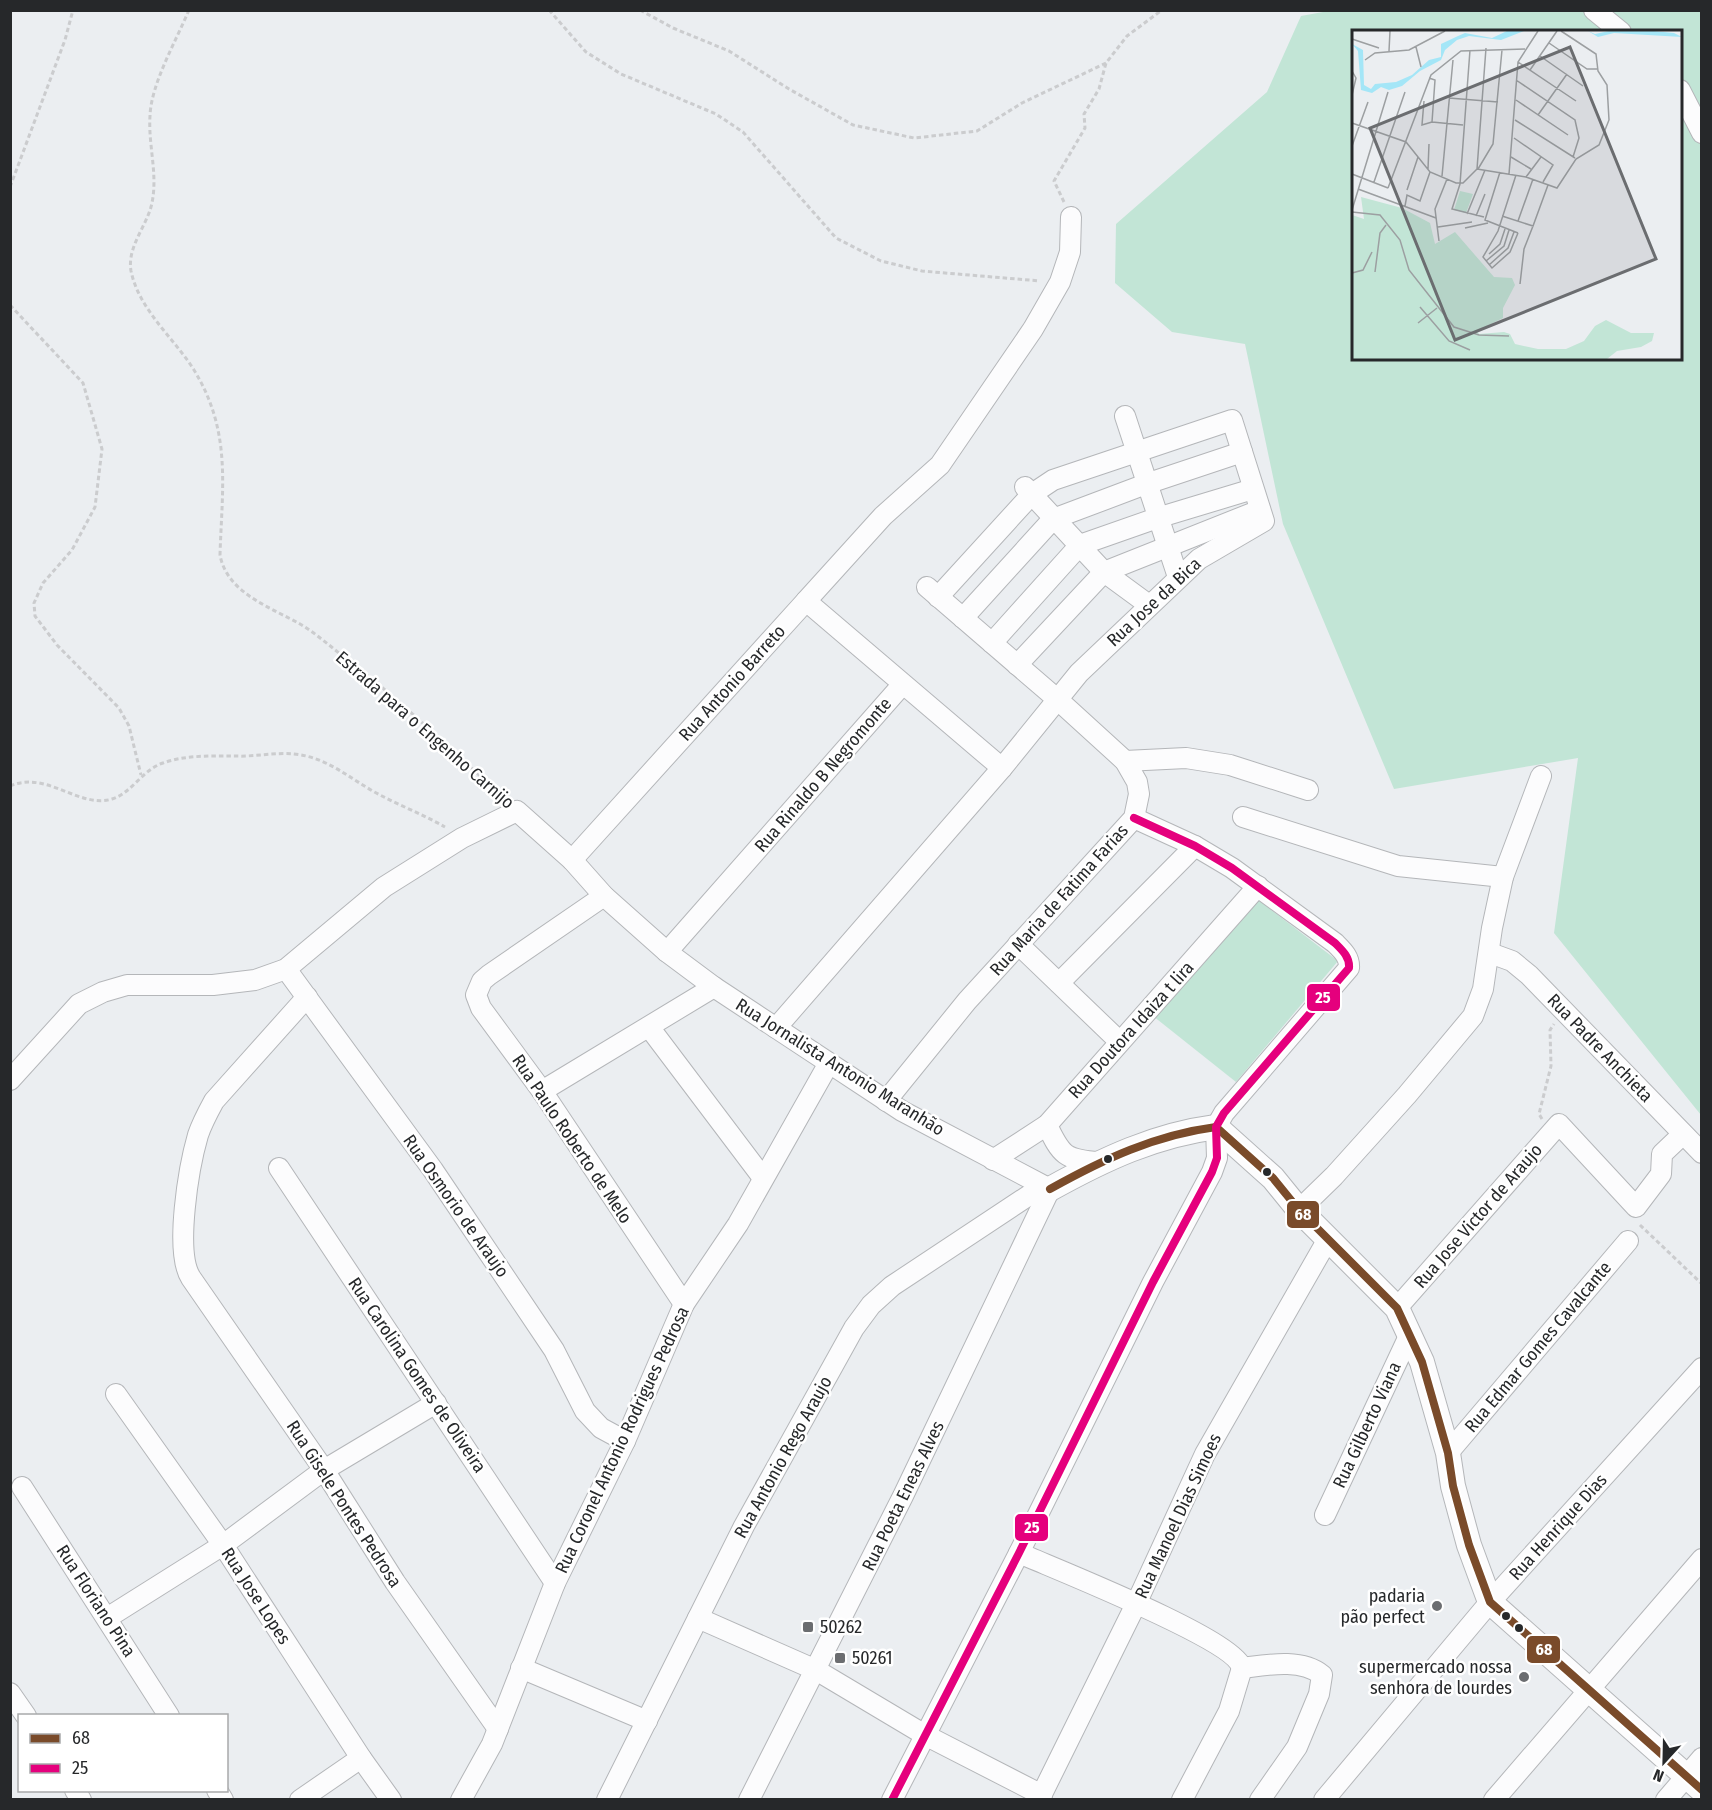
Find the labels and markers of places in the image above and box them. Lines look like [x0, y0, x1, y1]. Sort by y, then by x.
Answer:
unlabelled marker [1102, 1153, 1114, 1165]
unlabelled marker [1261, 1166, 1273, 1178]
place label: padaria pão perfect [1341, 1585, 1425, 1628]
marker: padaria pão perfect [1430, 1599, 1444, 1613]
unlabelled marker [1500, 1610, 1512, 1622]
place label: 50262 [820, 1616, 862, 1638]
marker: 50262 [801, 1620, 815, 1634]
unlabelled marker [1513, 1622, 1525, 1634]
place label: 50261 [852, 1647, 893, 1669]
marker: 50261 [833, 1651, 847, 1665]
place label: supermercado nossa senhora de lourdes [1359, 1656, 1512, 1699]
marker: supermercado nossa senhora de lourdes [1517, 1670, 1531, 1684]

